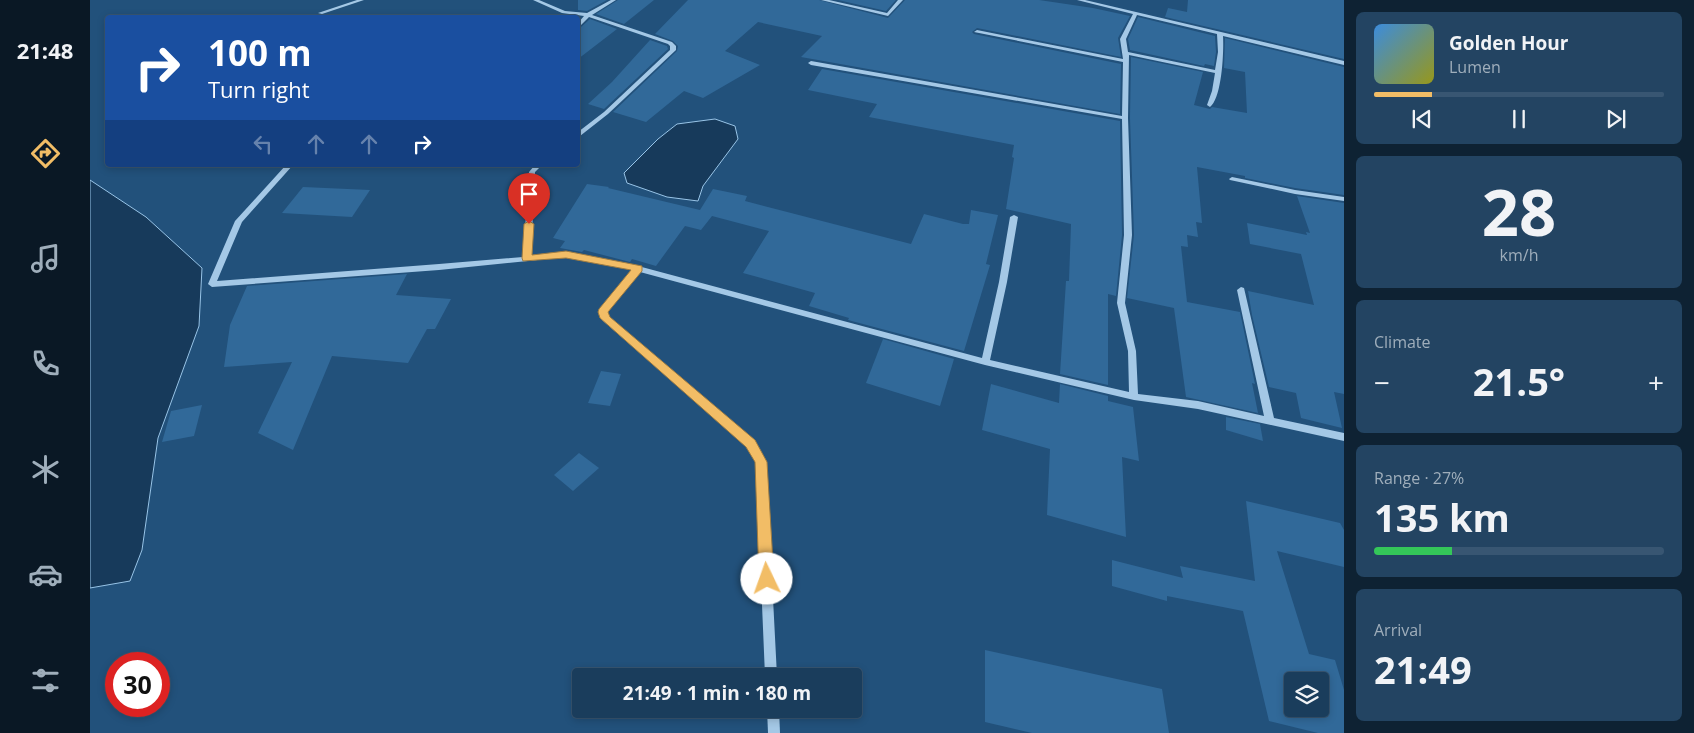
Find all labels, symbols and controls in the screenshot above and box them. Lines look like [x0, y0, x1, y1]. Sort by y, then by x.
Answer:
text: 100 m [208, 29, 312, 76]
text: Golden Hour [1449, 30, 1568, 56]
text: 21:48 [17, 35, 73, 65]
icon: right [125, 35, 190, 100]
text: Lumen [1449, 56, 1501, 78]
text: Turn right [208, 74, 310, 104]
icon: previous [1408, 105, 1436, 133]
icon: pause [1505, 105, 1533, 133]
icon: next [1602, 105, 1630, 133]
icon: left [249, 130, 277, 158]
icon: ahead [302, 130, 330, 158]
icon: ahead [355, 130, 383, 158]
icon: right [408, 130, 436, 158]
icon: directions [28, 136, 63, 171]
text: 28 [1482, 167, 1556, 255]
pin [508, 173, 550, 224]
icon: arrive [515, 180, 543, 208]
icon: music [28, 241, 63, 276]
text: km/h [1500, 244, 1538, 266]
text: Climate [1374, 331, 1431, 353]
icon: phone [28, 346, 63, 381]
text: 21.5° [1473, 355, 1565, 407]
text: − [1374, 363, 1390, 401]
text: + [1648, 363, 1664, 401]
icon: climate [28, 452, 63, 487]
text: Range · 27% [1374, 467, 1464, 489]
text: 135 km [1374, 491, 1510, 543]
position arrow [740, 552, 792, 604]
icon: car [28, 557, 63, 592]
text: Arrival [1374, 619, 1422, 641]
text: 21:49 [1374, 643, 1472, 695]
speed limit sign: 30 [105, 652, 170, 717]
icon: filters [28, 663, 63, 698]
map controls [1284, 672, 1329, 717]
button: layers [1284, 672, 1329, 717]
text: 21:49 · 1 min · 180 m [623, 680, 811, 706]

